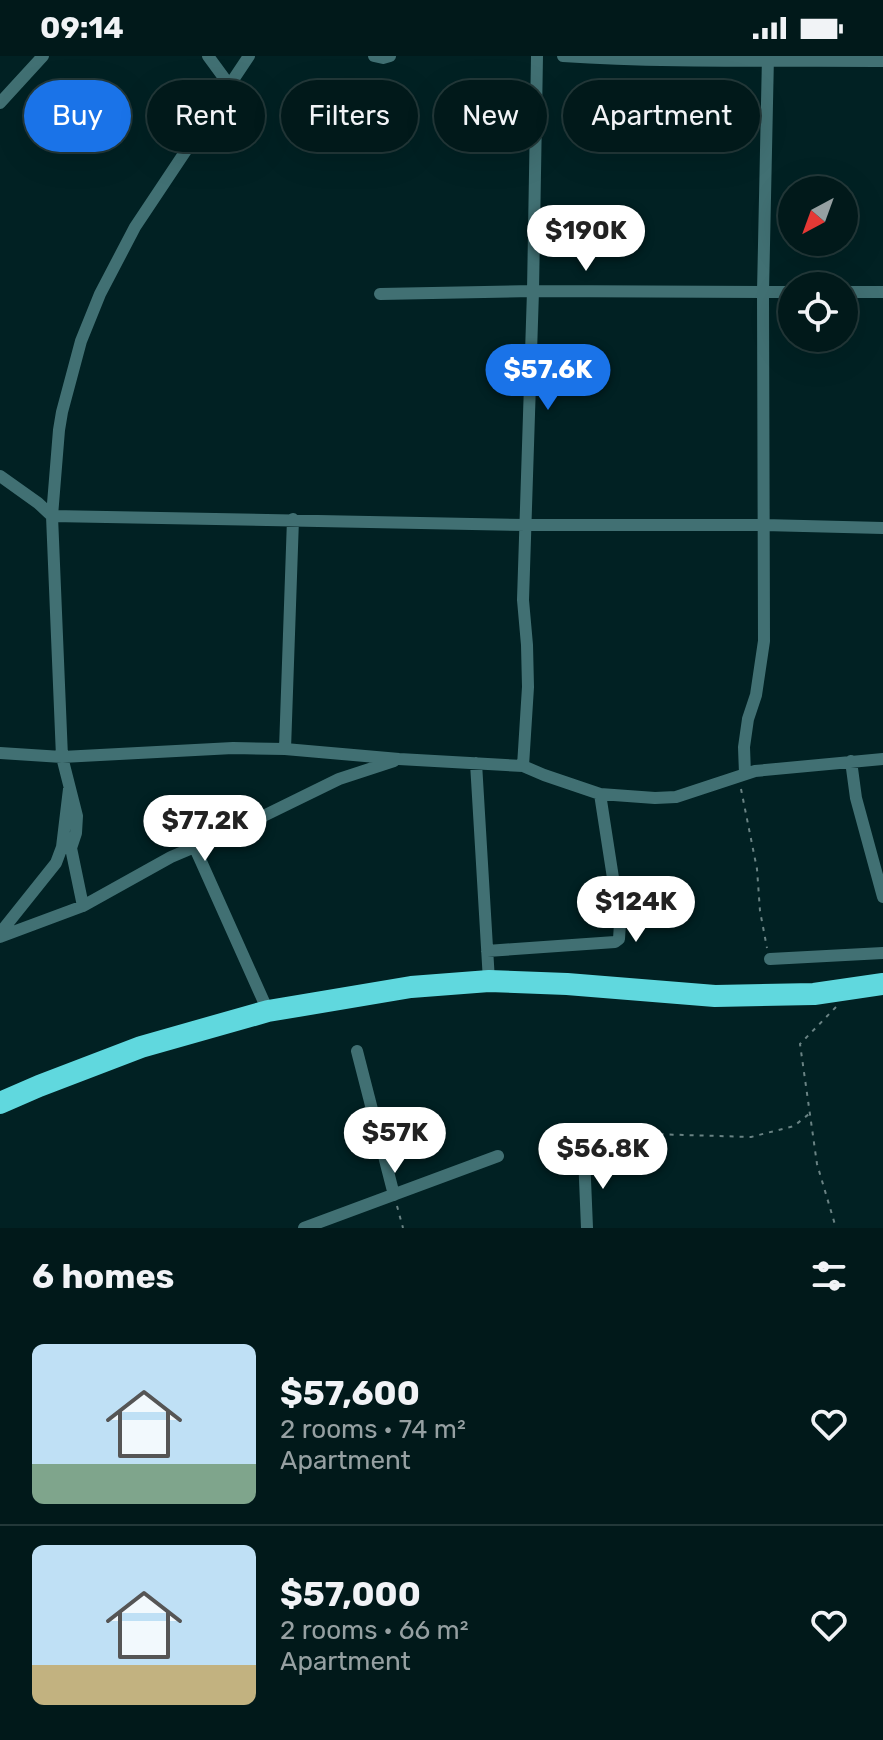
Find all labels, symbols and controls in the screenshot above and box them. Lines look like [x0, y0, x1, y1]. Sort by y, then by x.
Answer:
text: 09:14 [40, 10, 124, 46]
chip: Buy [24, 80, 131, 152]
chip: Rent [147, 80, 265, 152]
chip: Filters [281, 80, 418, 152]
chip: New [434, 80, 547, 152]
chip: Apartment [563, 80, 760, 152]
north arrow [778, 176, 858, 256]
map controls [778, 176, 858, 352]
pin: $190K [530, 205, 642, 273]
text: $190K [545, 215, 627, 246]
button: locate [778, 272, 858, 352]
pin: $57.6K [483, 344, 613, 412]
text: $57.6K [504, 354, 593, 385]
pin: $77.2K [140, 795, 270, 863]
text: $77.2K [161, 805, 249, 836]
pin: $124K [580, 876, 692, 944]
text: $124K [595, 886, 677, 917]
pin: $57K [348, 1107, 442, 1175]
text: $57K [362, 1117, 428, 1148]
pin: $56.8K [538, 1123, 668, 1191]
text: $56.8K [556, 1133, 650, 1164]
icon: filters [807, 1254, 851, 1298]
text: 6 homes [32, 1256, 174, 1297]
text: $57,600 [280, 1373, 420, 1414]
icon: home [96, 1376, 192, 1472]
icon: heart [807, 1402, 851, 1446]
text: 2 rooms · 74 m² [280, 1414, 466, 1445]
text: Apartment [280, 1445, 411, 1476]
text: $57,000 [280, 1574, 421, 1615]
icon: home [96, 1577, 192, 1673]
icon: heart [807, 1603, 851, 1647]
text: 2 rooms · 66 m² [280, 1615, 469, 1646]
text: Apartment [280, 1646, 411, 1677]

